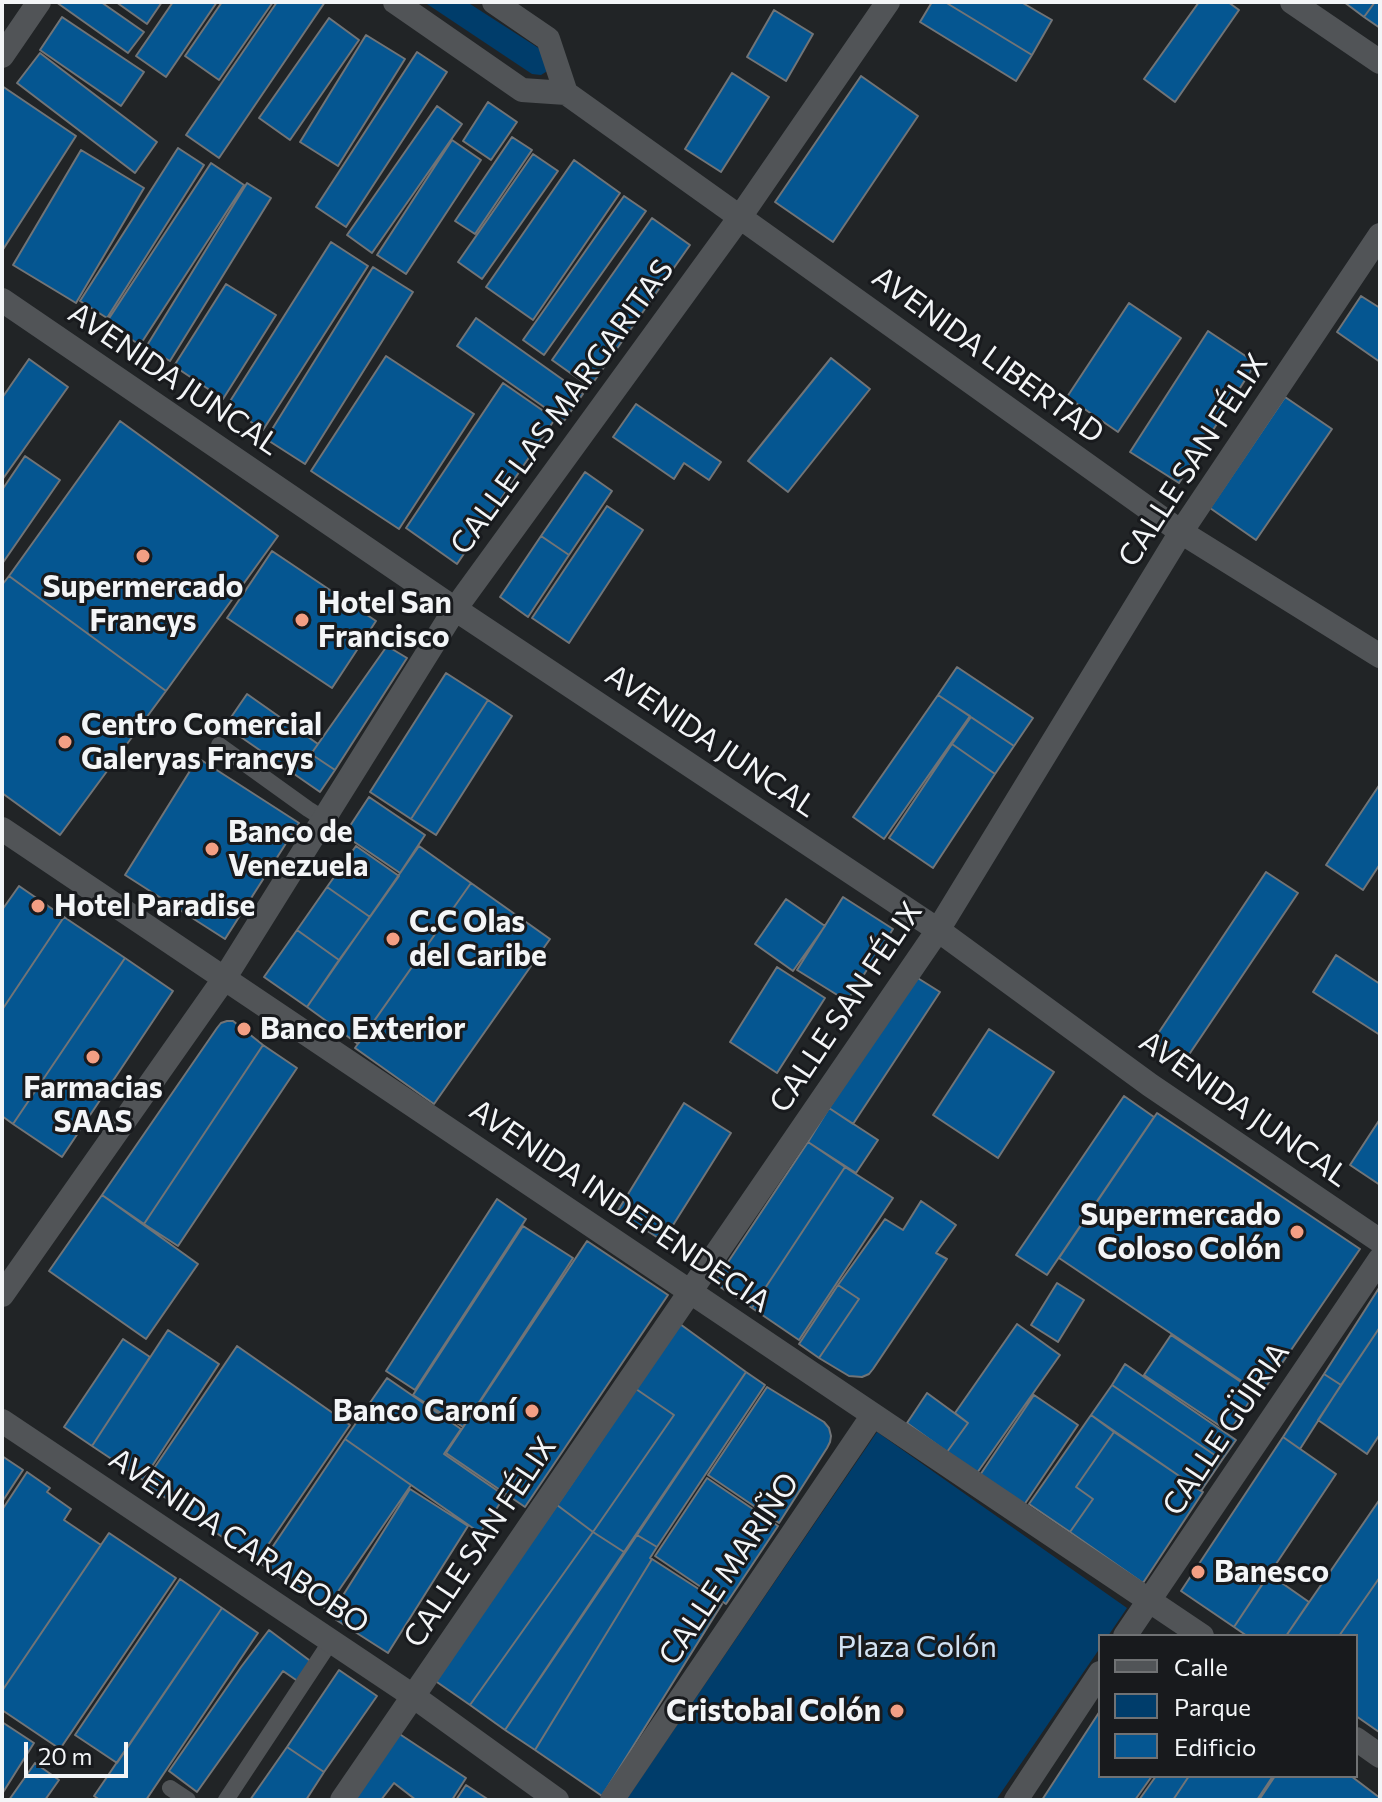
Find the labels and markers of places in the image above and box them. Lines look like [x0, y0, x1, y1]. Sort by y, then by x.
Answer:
marker: Supermercado Francys [134, 547, 152, 565]
place label: Supermercado Francys [43, 569, 243, 640]
place label: Hotel San Francisco [318, 585, 452, 656]
marker: Hotel San Francisco [293, 611, 311, 629]
place label: Centro Comercial Galeryas Francys [81, 707, 322, 778]
marker: Centro Comercial Galeryas Francys [56, 733, 74, 751]
place label: Banco de Venezuela [228, 814, 369, 884]
marker: Banco de Venezuela [203, 840, 221, 858]
place label: Hotel Paradise [54, 888, 255, 924]
marker: Hotel Paradise [29, 897, 47, 915]
place label: C.C Olas del Caribe [409, 904, 547, 974]
marker: C.C Olas del Caribe [384, 930, 402, 948]
place label: Banco Exterior [260, 1011, 466, 1047]
marker: Banco Exterior [235, 1020, 253, 1038]
marker: Farmacias SAAS [84, 1048, 102, 1066]
place label: Farmacias SAAS [23, 1070, 163, 1140]
place label: Supermercado Coloso Colón [1080, 1197, 1281, 1268]
marker: Supermercado Coloso Colón [1288, 1223, 1306, 1241]
place label: Banco Caroní [333, 1393, 516, 1429]
marker: Banco Caroní [523, 1402, 541, 1420]
place label: Banesco [1214, 1554, 1329, 1590]
marker: Banesco [1189, 1563, 1207, 1581]
place label: Cristobal Colón [666, 1693, 881, 1729]
marker: Cristobal Colón [888, 1702, 906, 1720]

